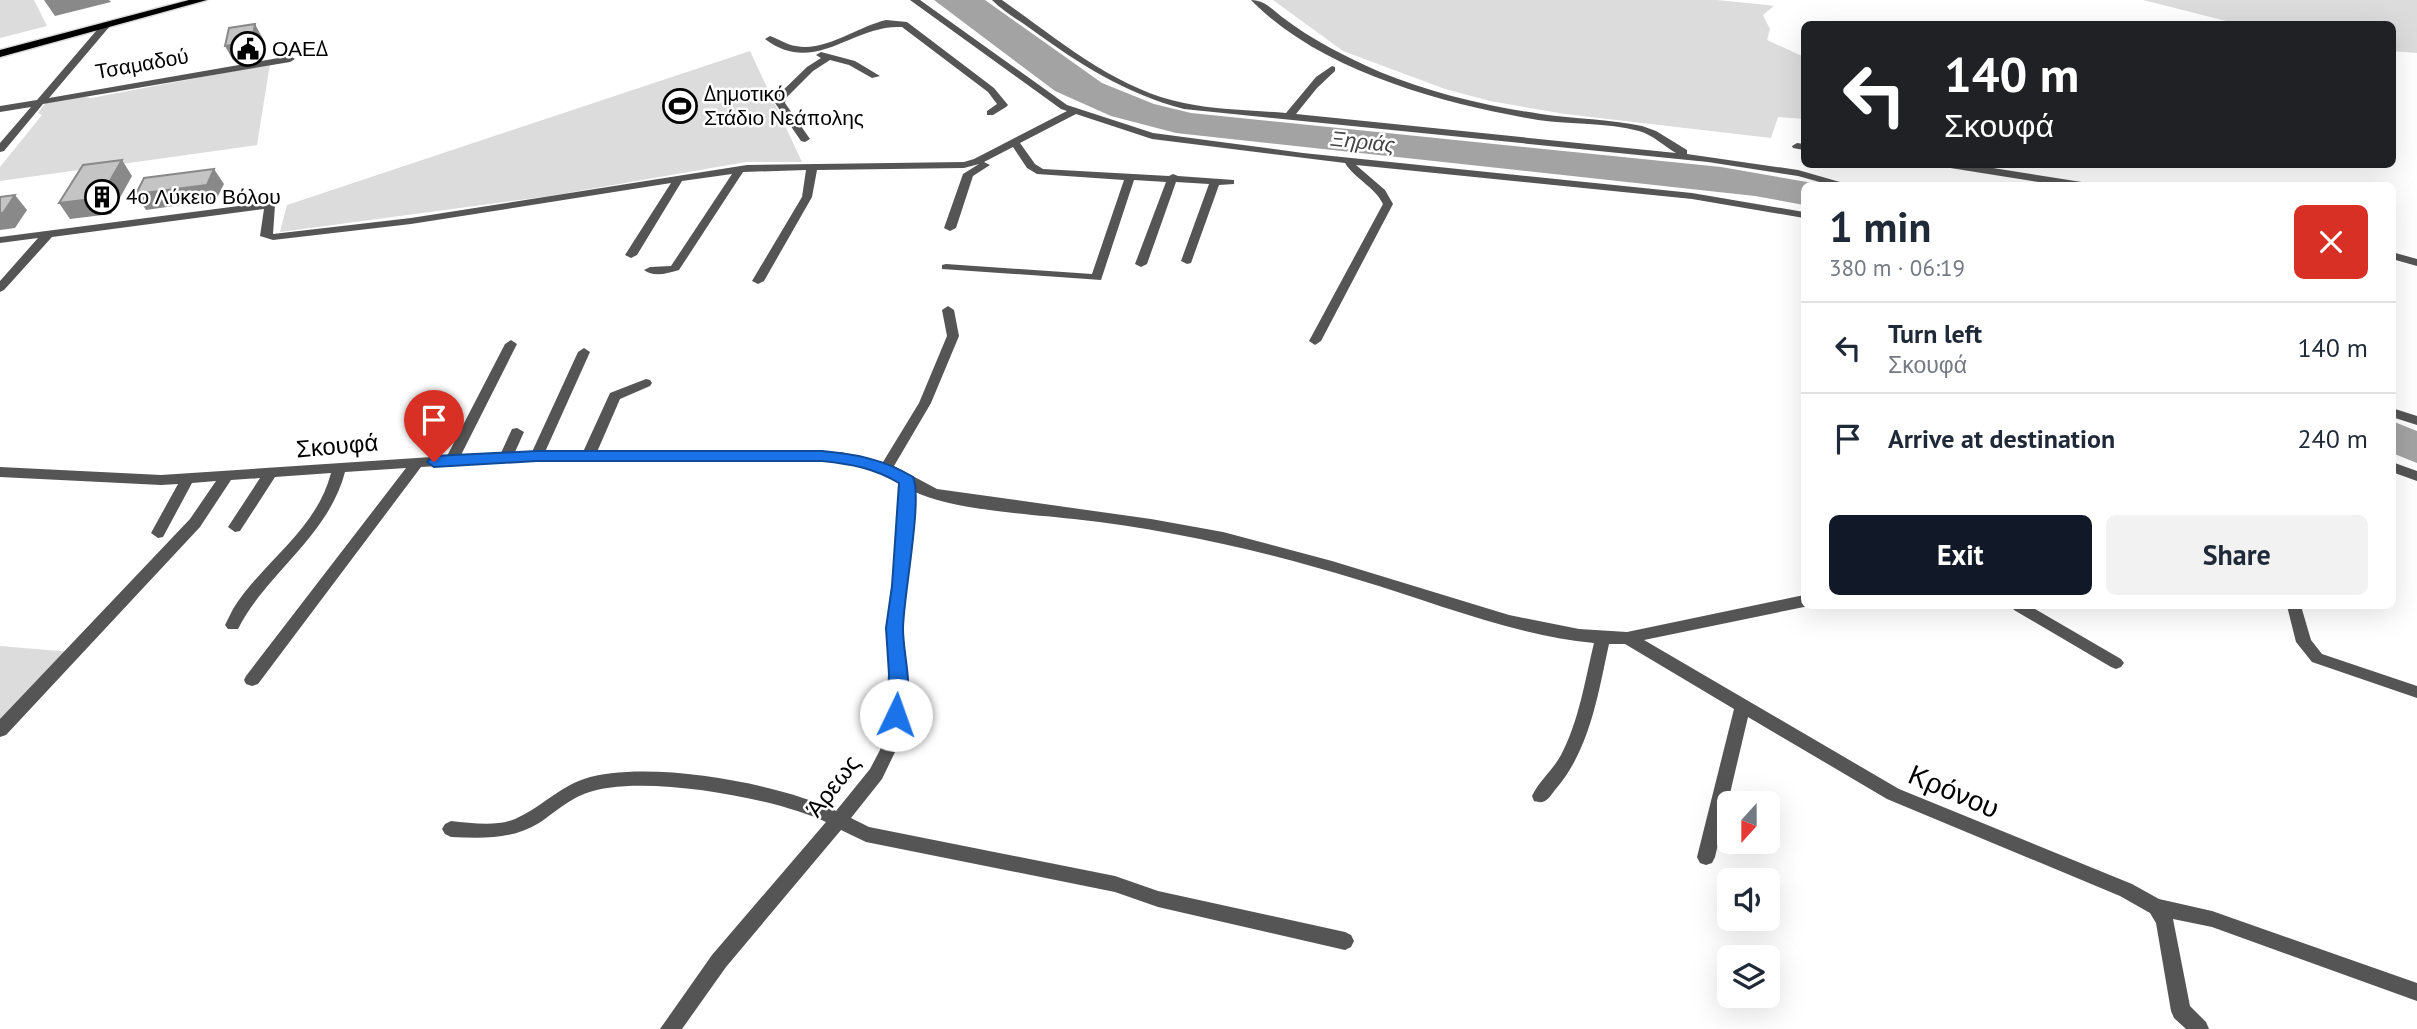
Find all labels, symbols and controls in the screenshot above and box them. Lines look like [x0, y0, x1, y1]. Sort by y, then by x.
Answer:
public building icon: ΟΑΕΔ [229, 30, 267, 68]
place label: ΟΑΕΔ [272, 35, 328, 62]
street label: Τσαμαδού [93, 42, 191, 85]
text: 140 m [1944, 42, 2079, 106]
icon: left [1829, 49, 1920, 140]
place label: Δημοτικό Στάδιο Νεάπολης [704, 80, 864, 131]
sports icon: Δημοτικό Στάδιο Νεάπολης [661, 87, 699, 125]
text: Σκουφά [1944, 104, 2054, 146]
water label: Ξηριάς [1329, 125, 1397, 158]
building icon: 4ο Λύκειο Βόλου [83, 178, 121, 216]
place label: 4ο Λύκειο Βόλου [126, 183, 281, 210]
text: 1 min [1829, 199, 1931, 254]
button: close [2294, 205, 2368, 279]
text: 380 m · 06:19 [1829, 253, 1965, 282]
text: Turn left [1888, 317, 1982, 350]
icon: left [1829, 329, 1867, 367]
text: 140 m [2297, 331, 2368, 364]
text: Σκουφά [1888, 350, 1967, 379]
pin [404, 390, 464, 462]
icon: arrive [415, 401, 453, 439]
icon: arrive [1829, 420, 1867, 458]
text: Arrive at destination [1888, 422, 2115, 455]
text: 240 m [2297, 422, 2368, 455]
street label: Σκουφά [295, 426, 380, 465]
button: Exit [1829, 515, 2092, 595]
button: Share [2106, 515, 2368, 595]
position arrow [859, 678, 933, 752]
street label: Άρεως [799, 748, 867, 823]
street label: Κρόνου [1903, 755, 2005, 826]
north arrow [1717, 791, 1780, 854]
map controls [1717, 791, 1780, 1008]
button: sound [1717, 868, 1780, 931]
button: layers [1717, 945, 1780, 1008]

